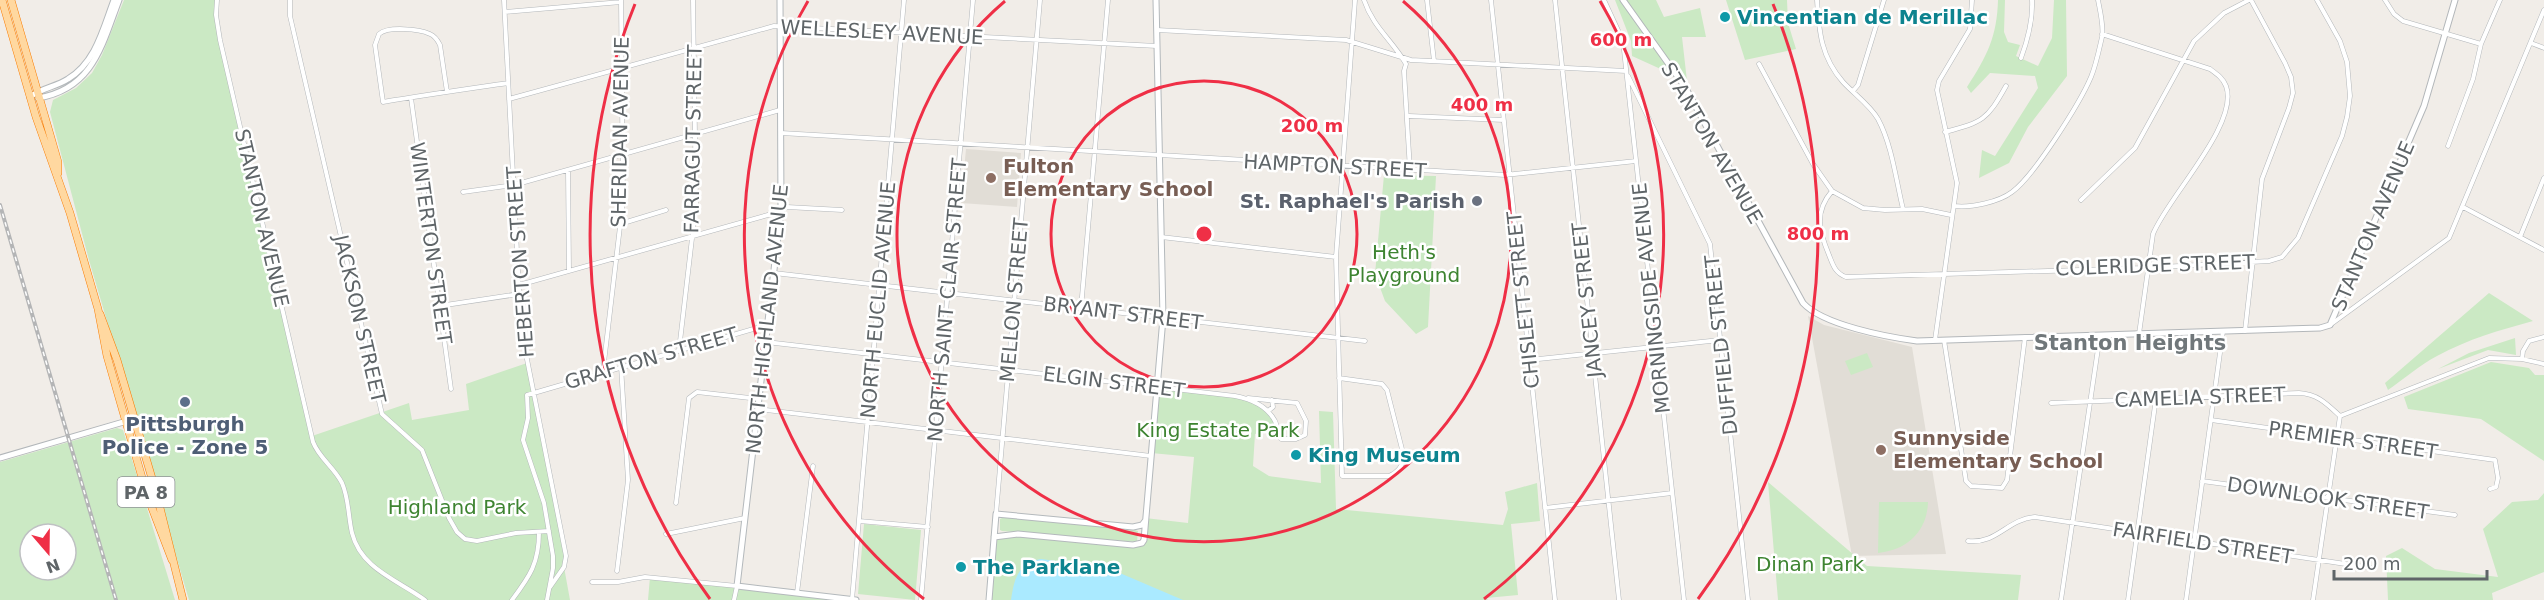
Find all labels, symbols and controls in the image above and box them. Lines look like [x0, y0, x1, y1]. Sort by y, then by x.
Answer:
place label: Vincentian de Merillac [1737, 5, 1988, 29]
marker: Vincentian de Merillac [1718, 10, 1732, 24]
street label: WELLESLEY AVENUE [780, 15, 984, 49]
text: 600 m [1590, 29, 1652, 50]
street label: SHERIDAN AVENUE [606, 36, 634, 228]
street label: FARRAGUT STREET [679, 44, 707, 234]
street label: STANTON AVENUE [1656, 58, 1768, 228]
text: 400 m [1451, 94, 1513, 115]
text: 200 m [1281, 115, 1343, 136]
street label: STANTON AVENUE [230, 127, 294, 309]
street label: STANTON AVENUE [2326, 137, 2420, 315]
street label: WINTERTON STREET [405, 141, 457, 346]
street label: HAMPTON STREET [1243, 149, 1428, 183]
place label: Fulton Elementary School [1003, 154, 1213, 201]
street label: NORTH SAINT CLAIR STREET [923, 156, 971, 443]
street label: HEBERTON STREET [501, 165, 539, 359]
marker: Fulton Elementary School [984, 171, 998, 185]
street label: NORTH EUCLID AVENUE [856, 181, 900, 419]
street label: MORNINGSIDE AVENUE [1627, 181, 1675, 415]
street label: NORTH HIGHLAND AVENUE [741, 183, 793, 455]
place label: St. Raphael's Parish [1240, 189, 1465, 213]
marker: St. Raphael's Parish [1470, 194, 1484, 208]
street label: CHISLETT STREET [1502, 209, 1544, 390]
street label: MELLON STREET [995, 216, 1033, 383]
street label: JANCEY STREET [1567, 221, 1607, 381]
text: 800 m [1787, 223, 1849, 244]
centre of rings [1194, 224, 1214, 244]
street label: JACKSON STREET [329, 231, 391, 406]
park label: Heth's Playground [1348, 240, 1460, 287]
street label: COLERIDGE STREET [2055, 249, 2256, 280]
street label: DUFFIELD STREET [1700, 253, 1742, 436]
street label: BRYANT STREET [1042, 291, 1205, 335]
street label: GRAFTON STREET [562, 322, 741, 394]
district label: Stanton Heights [2034, 331, 2226, 355]
street label: ELGIN STREET [1042, 361, 1187, 403]
street label: CAMELIA STREET [2114, 382, 2287, 412]
marker: Pittsburgh Police - Zone 5 [178, 395, 192, 409]
place label: Pittsburgh Police - Zone 5 [102, 412, 268, 459]
street label: PREMIER STREET [2267, 416, 2440, 464]
park label: King Estate Park [1136, 418, 1300, 442]
place label: Sunnyside Elementary School [1893, 426, 2103, 473]
place label: King Museum [1308, 443, 1461, 467]
marker: Sunnyside Elementary School [1874, 443, 1888, 457]
marker: King Museum [1289, 448, 1303, 462]
street label: DOWNLOOK STREET [2226, 472, 2431, 524]
road number: PA 8 [118, 477, 174, 507]
park label: Highland Park [388, 495, 527, 519]
street label: FAIRFIELD STREET [2111, 517, 2296, 569]
north arrow [18, 522, 78, 582]
scale bar [2334, 543, 2487, 581]
park label: Dinan Park [1756, 552, 1864, 576]
text: 200 m [2343, 553, 2401, 574]
text: N [43, 554, 63, 577]
place label: The Parklane [973, 555, 1120, 579]
marker: The Parklane [954, 560, 968, 574]

